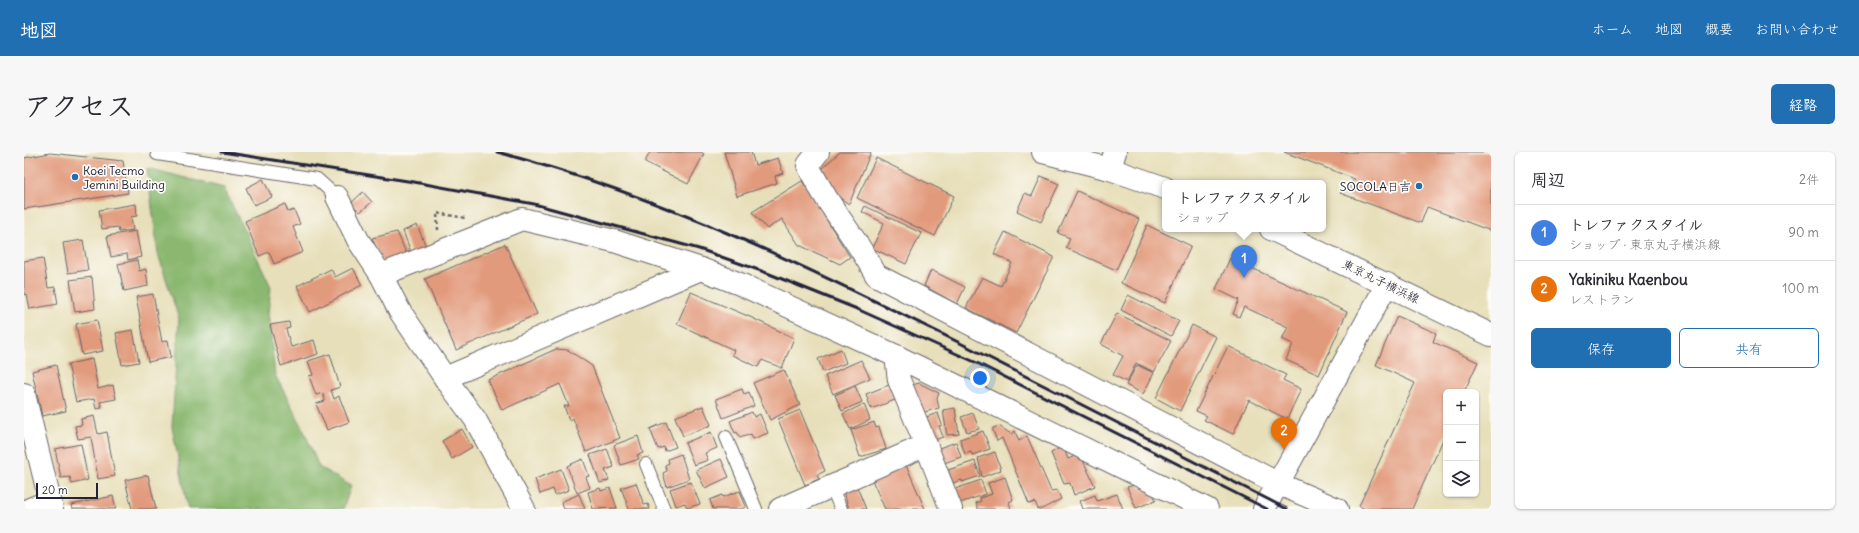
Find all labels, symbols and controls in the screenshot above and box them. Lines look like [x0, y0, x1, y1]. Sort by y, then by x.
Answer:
text: 地図 [20, 18, 58, 42]
text: ホーム [1592, 20, 1633, 38]
text: 地図 [1655, 20, 1683, 38]
text: 概要 [1705, 20, 1733, 38]
text: お問い合わせ [1755, 20, 1839, 38]
button: 経路 [1771, 84, 1835, 124]
text: アクセス [24, 88, 134, 124]
place label: Koei Tecmo Jemini Building [83, 163, 165, 192]
text: 周辺 [1531, 169, 1565, 191]
text: 2件 [1799, 171, 1819, 188]
marker: Koei Tecmo Jemini Building [70, 172, 80, 182]
place label: SOCOLA日吉 [1340, 179, 1411, 194]
popup [1162, 180, 1326, 232]
marker: SOCOLA日吉 [1414, 181, 1424, 191]
text: トレファクスタイル [1177, 188, 1311, 207]
text: ショップ [1177, 209, 1228, 226]
text: トレファクスタイル [1569, 215, 1703, 234]
text: 1 [1541, 224, 1547, 241]
text: 90 m [1788, 224, 1819, 241]
text: ショップ · 東京丸子横浜線 [1569, 236, 1721, 253]
pin: 1 [1231, 245, 1257, 278]
street label: 東京丸子横浜線 [1340, 256, 1422, 306]
text: Yakiniku Kaenbou [1569, 270, 1688, 289]
text: 2 [1540, 280, 1548, 297]
text: 100 m [1782, 280, 1819, 297]
text: レストラン [1569, 291, 1635, 308]
button: 保存 [1531, 328, 1671, 368]
button: 共有 [1679, 328, 1819, 368]
your location [970, 368, 990, 388]
map controls [1443, 389, 1479, 497]
button: + [1443, 389, 1479, 425]
pin: 2 [1271, 417, 1297, 450]
button: − [1443, 425, 1479, 461]
button: layers [1443, 461, 1479, 497]
scale bar [36, 481, 98, 500]
text: 20 m [42, 483, 68, 497]

